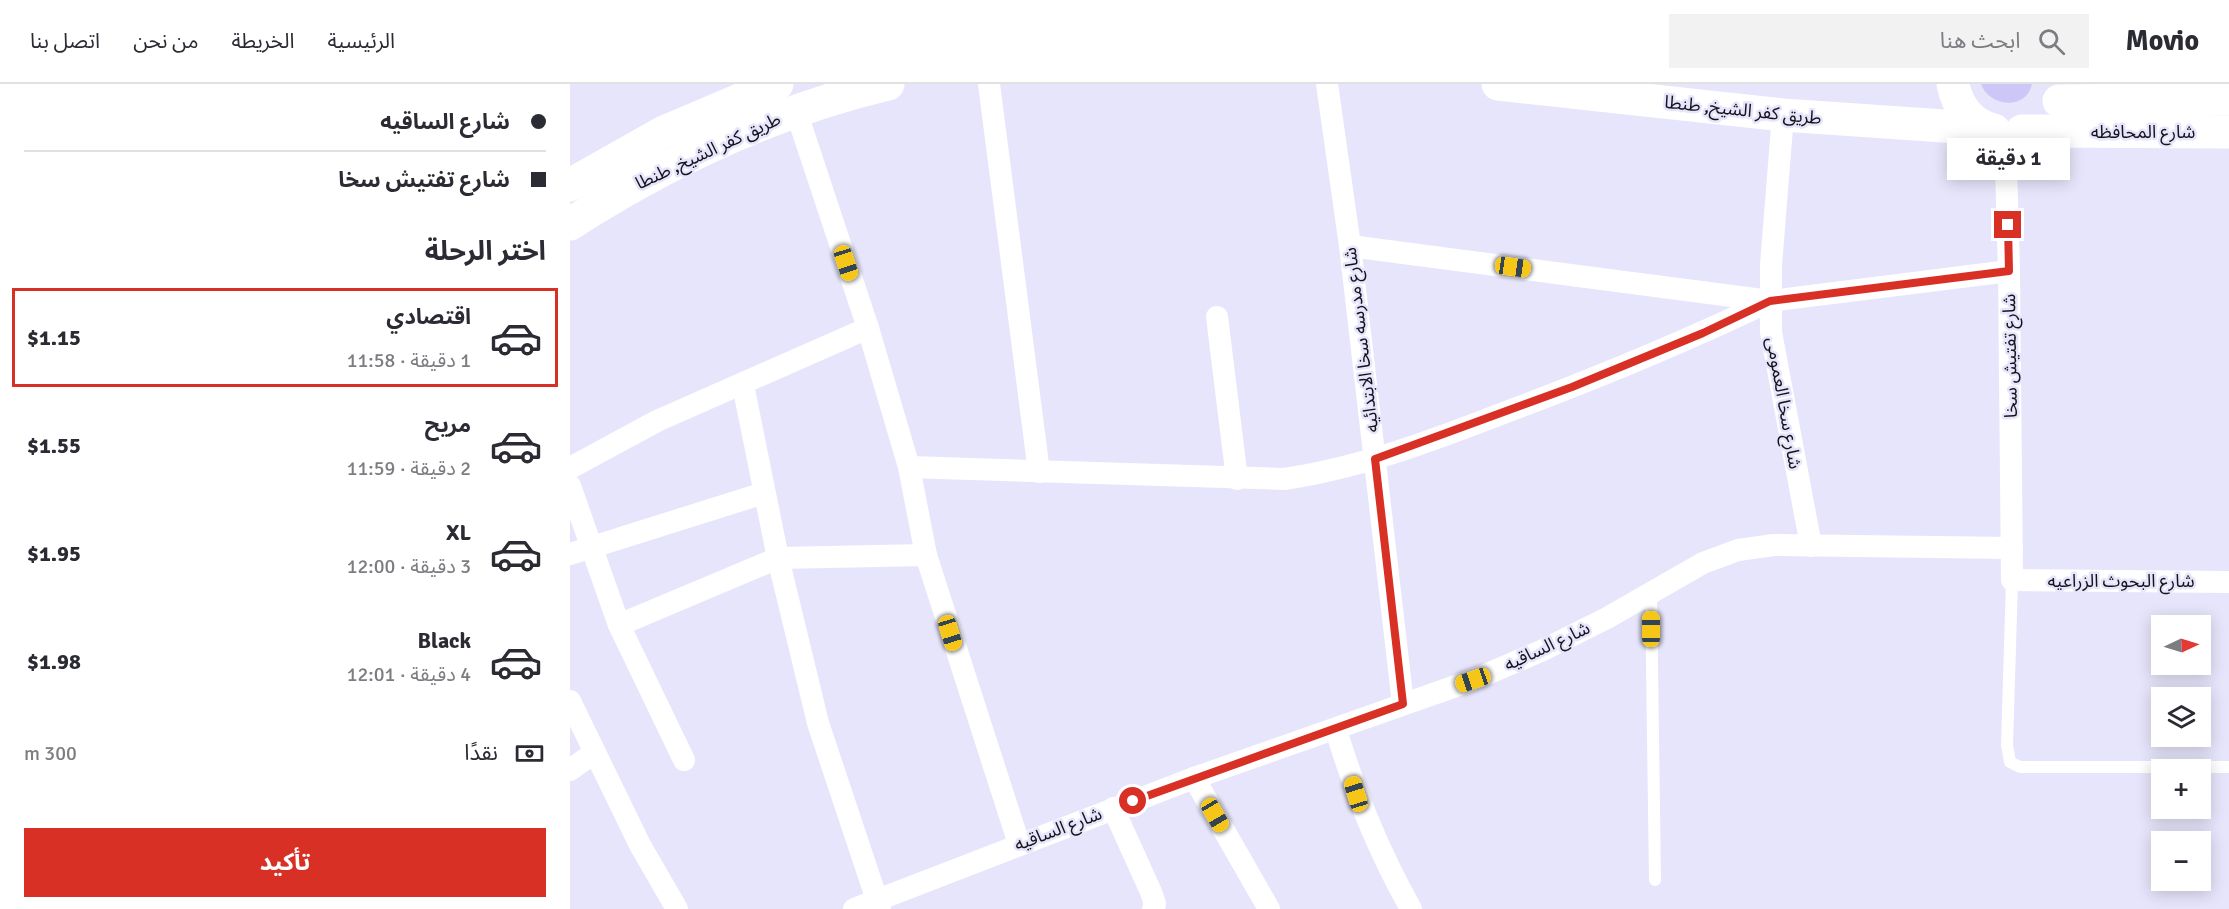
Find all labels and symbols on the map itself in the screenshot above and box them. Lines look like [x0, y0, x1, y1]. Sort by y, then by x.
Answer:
street label: طريق كفر الشيخ, طنطا [1663, 91, 1823, 131]
street label: طريق كفر الشيخ, طنطا [632, 108, 785, 196]
street label: شارع المحافظه [2091, 121, 2195, 146]
callout: 1 دقيقة [1946, 138, 2070, 180]
route end [1994, 211, 2021, 238]
car [832, 243, 860, 283]
street label: شارع مدرسه سخا الابتدائيه [1339, 246, 1386, 434]
car [1494, 256, 1532, 278]
street label: شارع تفتيش سخا [1998, 294, 2025, 418]
street label: شارع سخا العمومى [1759, 335, 1806, 471]
street label: شارع البحوث الزراعيه [2047, 570, 2195, 595]
car [1642, 611, 1660, 647]
car [936, 613, 964, 653]
north arrow [2151, 615, 2211, 675]
street label: شارع الساقيه [1501, 617, 1595, 678]
car [1453, 666, 1493, 694]
car [1342, 774, 1370, 814]
route start [1119, 787, 1146, 814]
car [1198, 795, 1232, 835]
street label: شارع الساقيه [1011, 802, 1106, 859]

